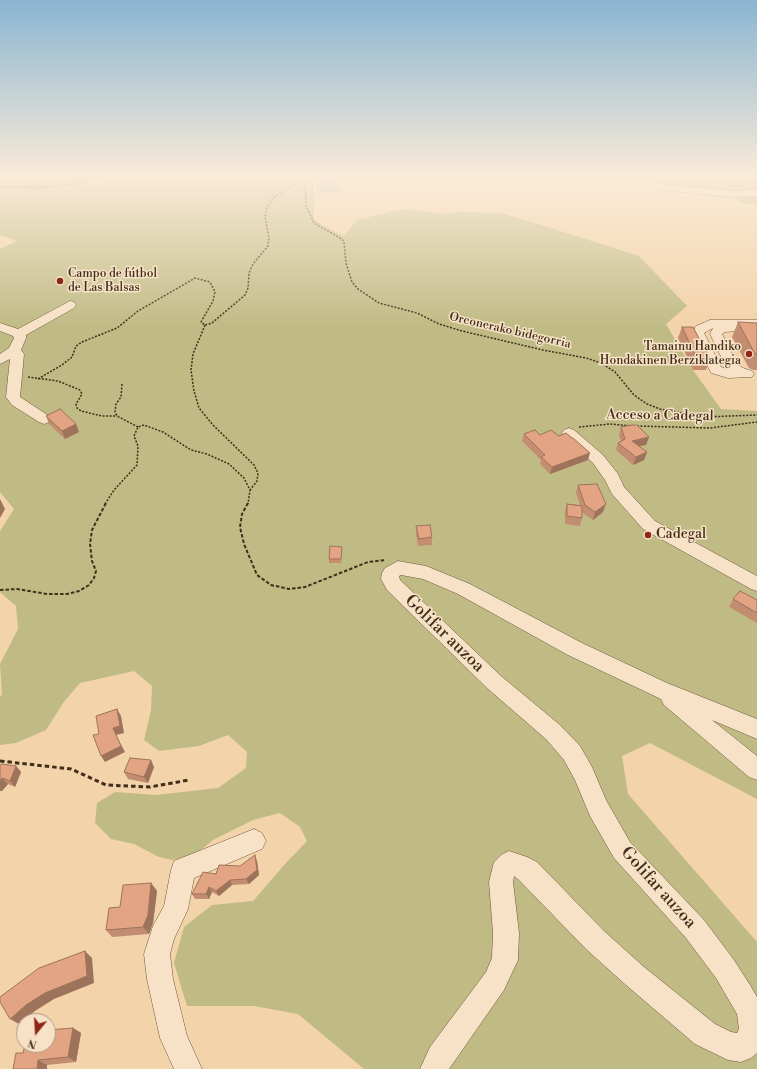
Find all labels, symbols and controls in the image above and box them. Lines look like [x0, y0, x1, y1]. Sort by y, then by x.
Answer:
place label: Campo de fútbol de Las Balsas [68, 267, 157, 295]
marker: Campo de fútbol de Las Balsas [55, 276, 65, 286]
street label: Orconerako bidegorria [448, 310, 572, 352]
place label: Tamainu Handiko Hondakinen Berziklategia [600, 340, 741, 368]
marker: Tamainu Handiko Hondakinen Berziklategia [744, 349, 754, 359]
street label: Acceso a Cadegal [606, 407, 714, 425]
place label: Cadegal [656, 527, 706, 543]
marker: Cadegal [643, 530, 653, 540]
street label: Golifar auzoa [400, 591, 488, 677]
street label: Golifar auzoa [616, 843, 700, 933]
north arrow [16, 1013, 56, 1053]
text: N [26, 1035, 39, 1051]

